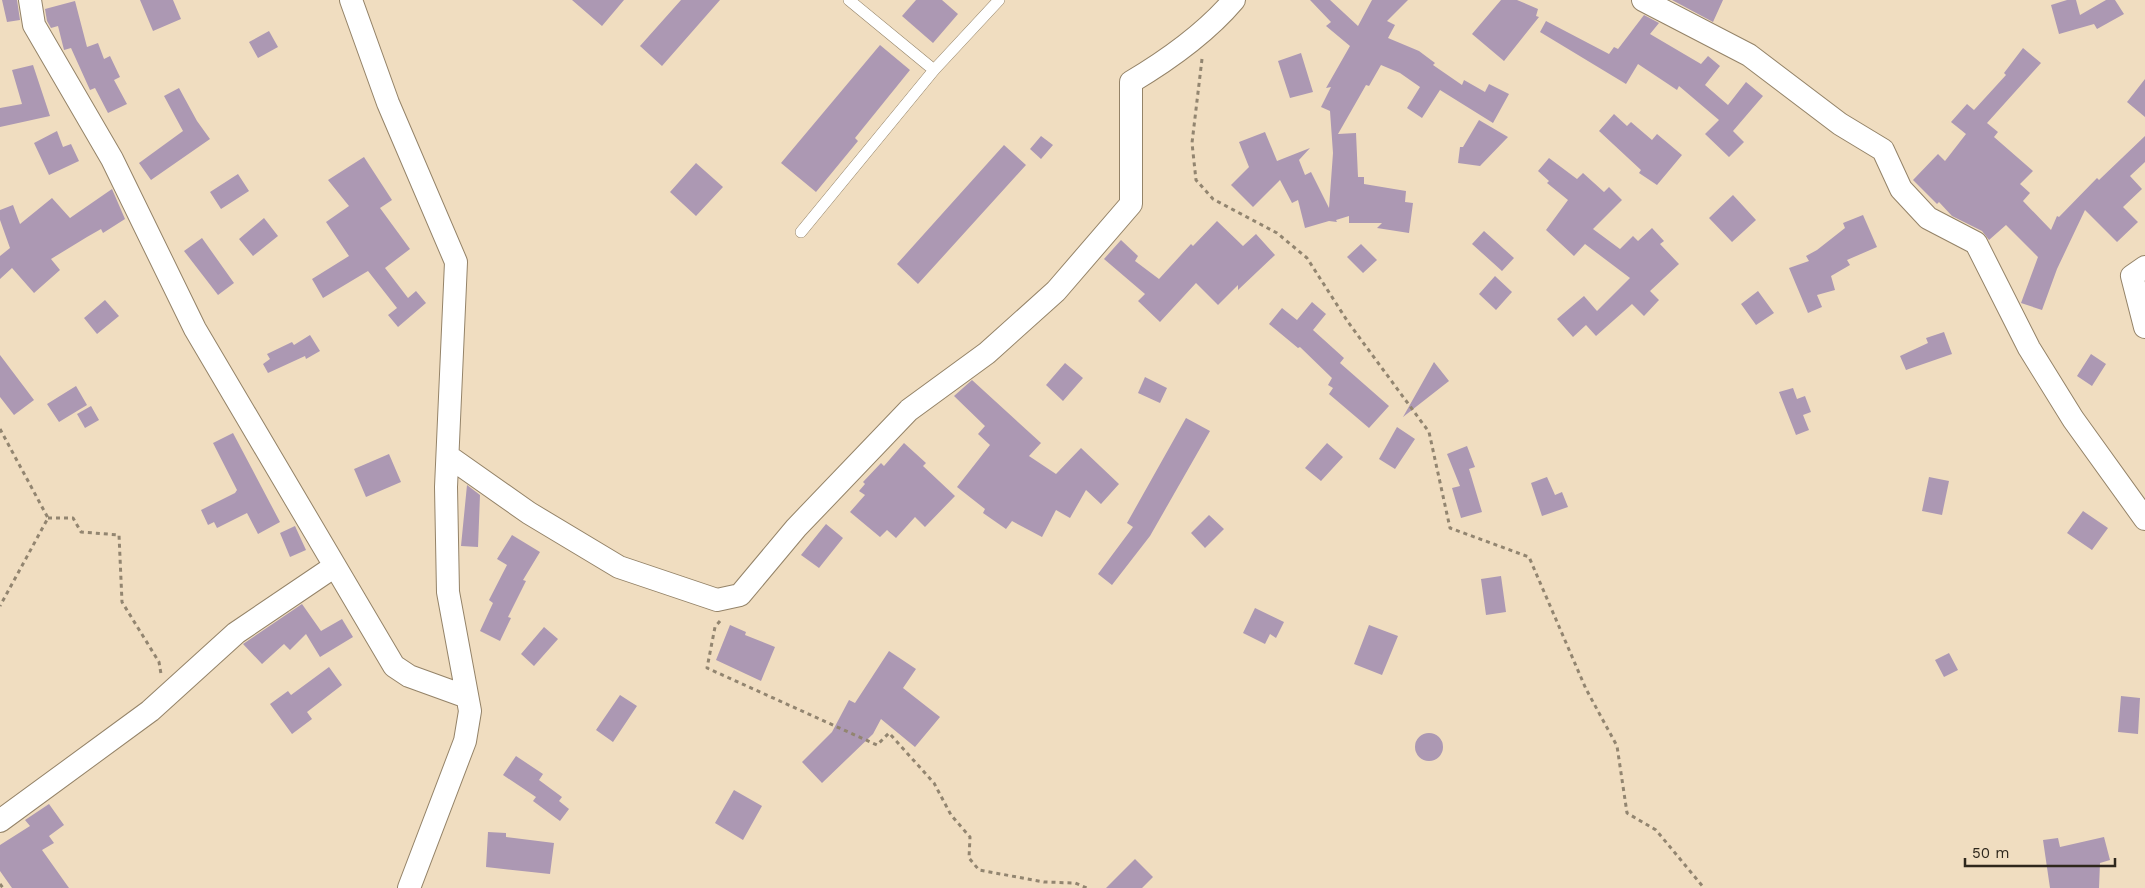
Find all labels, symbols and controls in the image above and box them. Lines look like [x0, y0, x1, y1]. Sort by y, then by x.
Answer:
scale bar [1965, 836, 2115, 868]
text: 50 m [1972, 844, 2009, 862]

